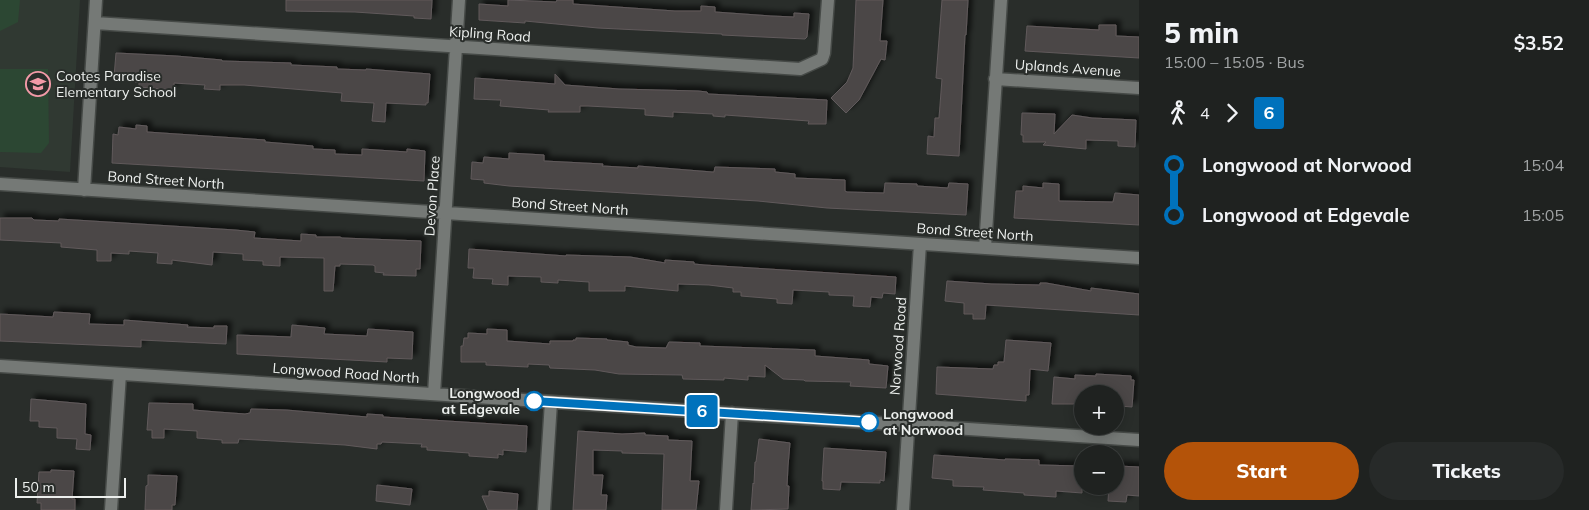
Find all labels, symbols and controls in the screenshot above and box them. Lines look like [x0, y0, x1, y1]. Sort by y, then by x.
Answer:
text: 5 min [1164, 15, 1239, 50]
street label: Kipling Road [449, 22, 531, 46]
text: $3.52 [1514, 31, 1564, 55]
text: 15:00 – 15:05 · Bus [1164, 52, 1305, 72]
street label: Uplands Avenue [1014, 55, 1122, 81]
place label: Cootes Paradise Elementary School [56, 67, 176, 101]
school or university icon: Cootes Paradise Elementary School [25, 71, 51, 97]
icon: walk [1164, 99, 1192, 127]
icon: forward [1218, 99, 1246, 127]
text: 6 [1264, 101, 1274, 124]
text: 4 [1200, 103, 1210, 123]
text: Longwood at Norwood [1202, 153, 1412, 177]
street label: Devon Place [420, 155, 444, 237]
text: 15:04 [1522, 155, 1564, 175]
street label: Bond Street North [107, 167, 225, 193]
street label: Bond Street North [511, 193, 629, 219]
text: Longwood at Edgevale [1202, 203, 1410, 227]
text: 15:05 [1522, 205, 1564, 225]
street label: Bond Street North [916, 219, 1034, 245]
street label: Norwood Road [886, 296, 910, 396]
street label: Longwood Road North [272, 359, 420, 387]
place label: Longwood at Edgevale [441, 384, 520, 418]
map controls [1074, 385, 1124, 495]
button: + [1074, 385, 1124, 435]
marker: Longwood at Edgevale [524, 391, 544, 411]
line badge: 6 [686, 395, 718, 427]
text: 6 [697, 399, 707, 422]
place label: Longwood at Norwood [883, 405, 963, 439]
marker: Longwood at Norwood [859, 412, 879, 432]
button: Start [1164, 442, 1359, 500]
button: Tickets [1369, 442, 1564, 500]
button: − [1074, 445, 1124, 495]
scale bar [15, 475, 126, 498]
text: 50 m [22, 478, 55, 496]

